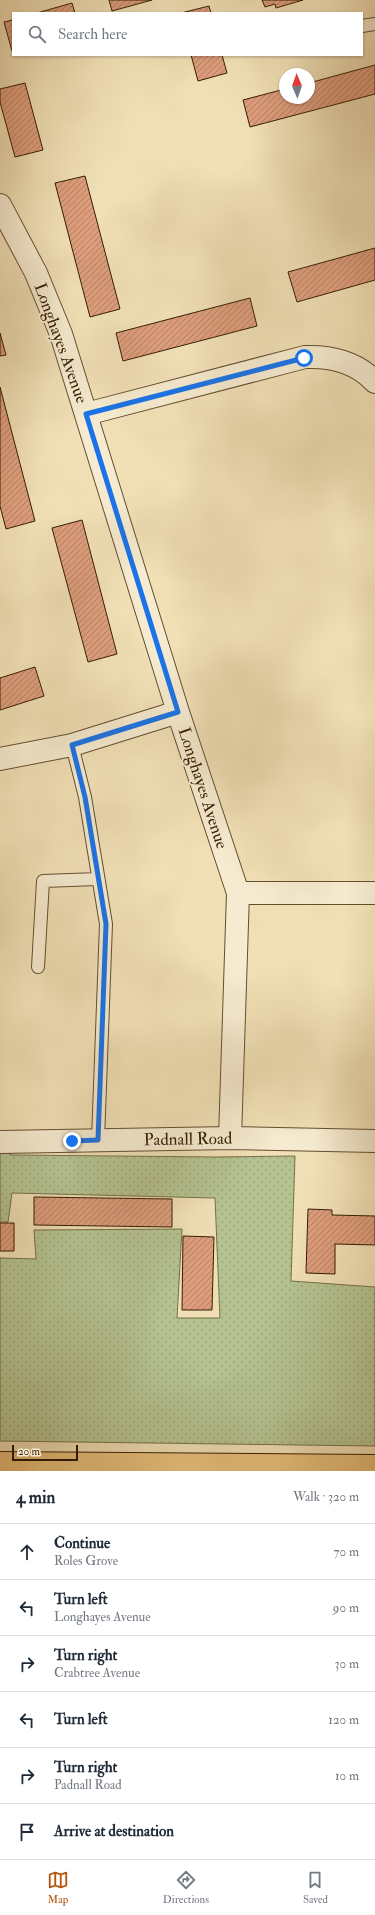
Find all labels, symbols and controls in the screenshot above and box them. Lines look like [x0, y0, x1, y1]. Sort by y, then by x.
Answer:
search box [12, 12, 363, 56]
icon: search [26, 23, 48, 45]
text: Search here [58, 25, 127, 44]
north arrow [279, 68, 315, 104]
street label: Longhayes Avenue [29, 280, 93, 406]
route start [295, 349, 313, 367]
street label: Longhayes Avenue [173, 725, 233, 852]
street label: Padnall Road [144, 1128, 233, 1150]
route end [63, 1132, 81, 1150]
scale bar [12, 1443, 78, 1462]
text: 20 m [18, 1445, 40, 1458]
text: 4 min [16, 1487, 55, 1508]
text: Walk · 320 m [293, 1489, 359, 1505]
text: Continue [54, 1534, 110, 1553]
icon: ahead [16, 1541, 38, 1563]
text: 70 m [334, 1544, 359, 1560]
text: Roles Grove [54, 1553, 118, 1569]
text: Turn left [54, 1590, 108, 1609]
icon: left [16, 1597, 38, 1619]
text: 90 m [333, 1600, 359, 1616]
text: Longhayes Avenue [54, 1609, 151, 1625]
text: Turn right [54, 1646, 117, 1665]
icon: right [16, 1653, 38, 1675]
text: 30 m [335, 1656, 359, 1672]
text: Crabtree Avenue [54, 1665, 140, 1681]
icon: left [16, 1709, 38, 1731]
text: Turn left [54, 1710, 108, 1729]
text: 120 m [328, 1712, 359, 1728]
text: Turn right [54, 1758, 117, 1777]
icon: right [16, 1765, 38, 1787]
text: 10 m [335, 1768, 359, 1784]
text: Padnall Road [54, 1777, 122, 1793]
icon: arrive [16, 1821, 38, 1843]
text: Arrive at destination [54, 1822, 174, 1841]
tab: Map [47, 1869, 69, 1906]
tab: Directions [163, 1869, 209, 1906]
tab: Saved [303, 1869, 328, 1906]

